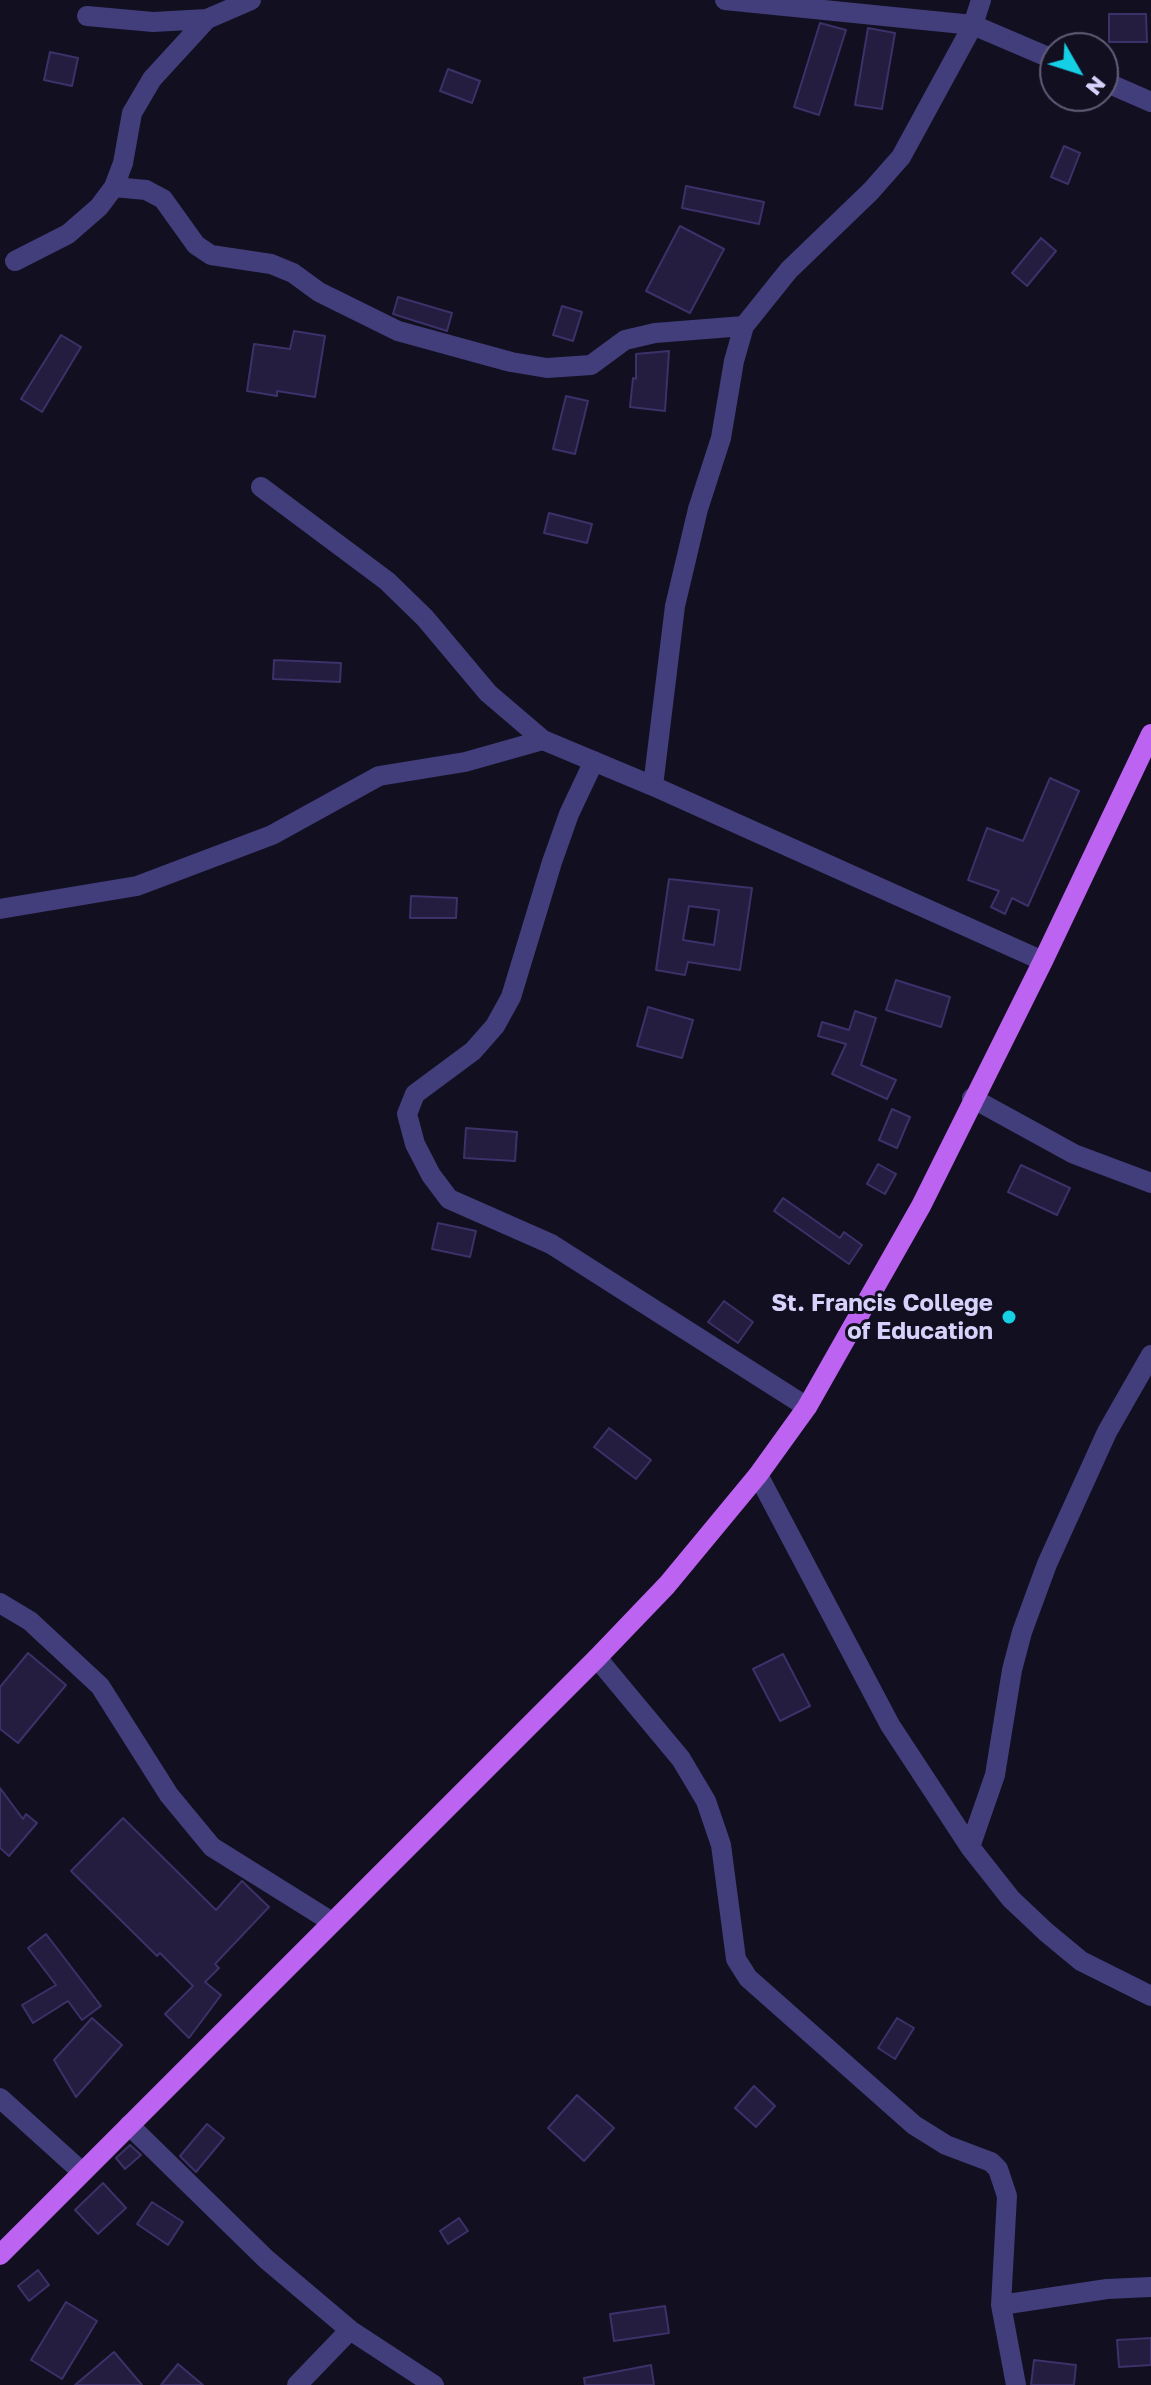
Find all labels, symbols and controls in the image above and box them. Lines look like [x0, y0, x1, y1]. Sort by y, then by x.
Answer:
north arrow [1039, 32, 1119, 112]
text: N [1081, 71, 1112, 101]
place label: St. Francis College of Education [771, 1289, 993, 1345]
marker: St. Francis College of Education [1000, 1308, 1018, 1326]

